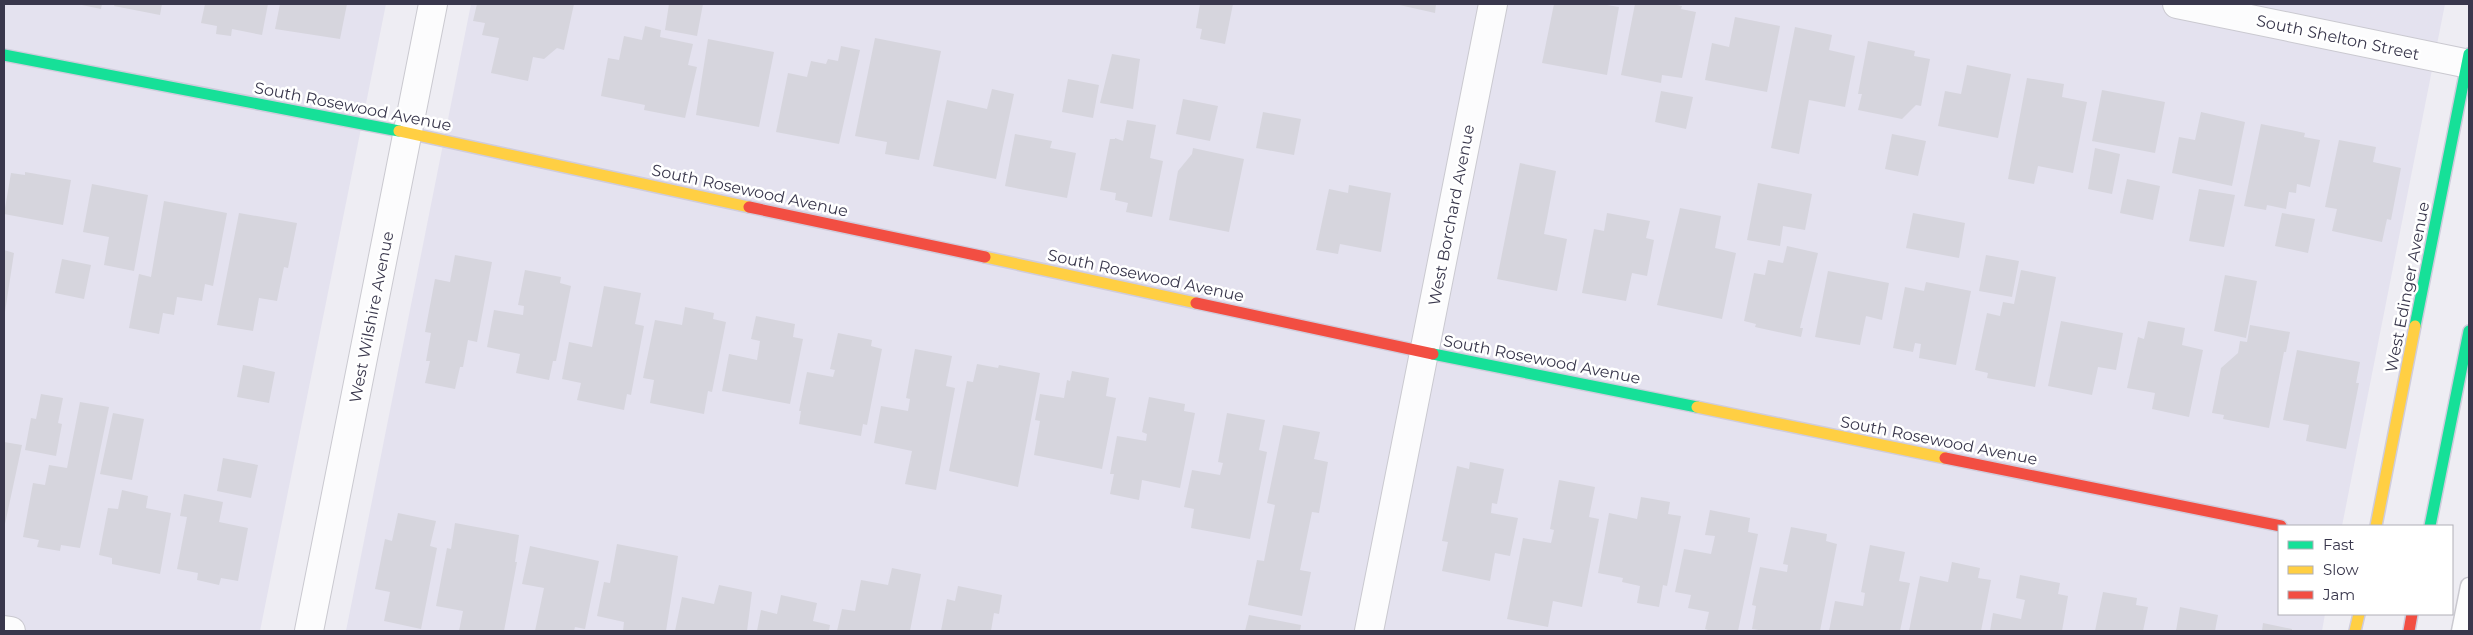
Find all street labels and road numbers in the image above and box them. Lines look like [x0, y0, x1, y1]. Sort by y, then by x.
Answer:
street label: South Shelton Street [2255, 11, 2422, 64]
street label: South Rosewood Avenue [253, 78, 453, 135]
street label: West Borchard Avenue [1425, 123, 1478, 307]
street label: South Rosewood Avenue [650, 160, 850, 221]
street label: West Edinger Avenue [2382, 200, 2433, 374]
street label: West Wilshire Avenue [346, 230, 397, 405]
street label: South Rosewood Avenue [1046, 245, 1246, 306]
street label: South Rosewood Avenue [1442, 331, 1642, 388]
street label: South Rosewood Avenue [1839, 412, 2039, 469]

